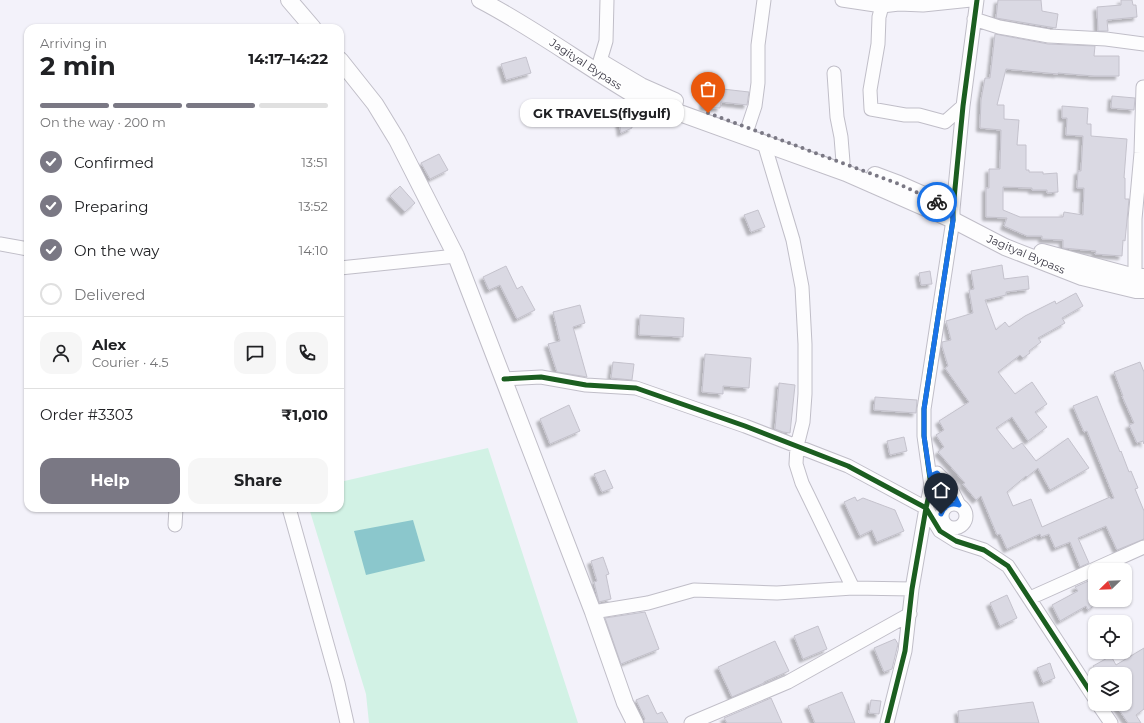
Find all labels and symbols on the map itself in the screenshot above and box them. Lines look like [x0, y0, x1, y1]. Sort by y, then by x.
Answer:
street label: Jagityal Bypass [546, 35, 625, 93]
pin [691, 72, 725, 113]
callout: GK TRAVELS(flygulf) [520, 99, 684, 127]
courier [917, 182, 957, 222]
street label: Jagityal Bypass [984, 231, 1068, 277]
pin [924, 473, 958, 514]
north arrow [1088, 563, 1132, 607]

